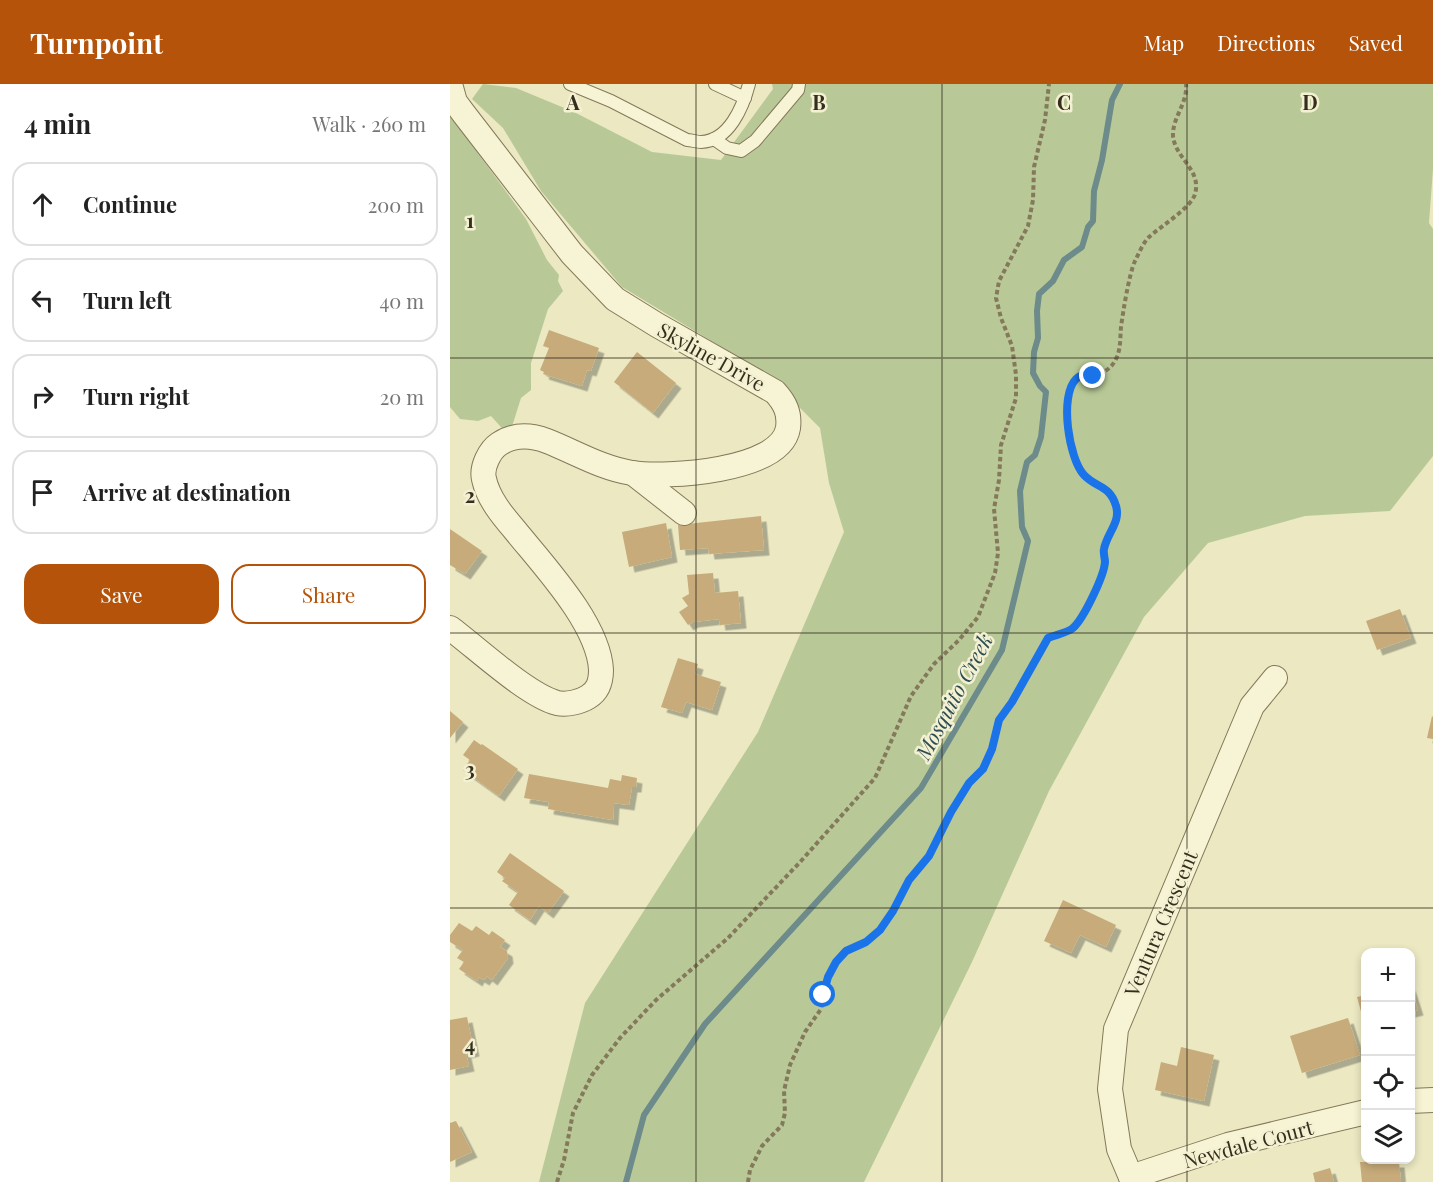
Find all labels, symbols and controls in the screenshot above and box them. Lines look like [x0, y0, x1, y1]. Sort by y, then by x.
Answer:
text: Turnpoint [30, 24, 163, 61]
text: Map [1143, 28, 1184, 56]
text: Directions [1217, 28, 1315, 56]
text: Saved [1348, 28, 1403, 56]
text: A [565, 88, 580, 115]
text: B [812, 88, 826, 115]
text: C [1057, 88, 1071, 115]
text: D [1302, 88, 1318, 115]
text: 4 min [24, 106, 91, 141]
text: Walk · 260 m [313, 110, 426, 137]
icon: ahead [26, 188, 59, 221]
text: Continue [83, 189, 177, 219]
text: 200 m [368, 191, 424, 218]
text: 1 [466, 206, 474, 233]
icon: left [26, 284, 59, 317]
text: Turn left [83, 285, 172, 315]
text: 40 m [379, 287, 424, 314]
street label: Skyline Drive [653, 315, 771, 397]
route end [1079, 362, 1105, 388]
icon: right [26, 380, 59, 413]
text: Turn right [83, 381, 189, 411]
text: 20 m [380, 383, 424, 410]
icon: arrive [26, 476, 59, 509]
text: Arrive at destination [83, 477, 291, 507]
text: 2 [465, 481, 475, 508]
button: Save [24, 564, 219, 624]
button: Share [231, 564, 426, 624]
water label: Mosquito Creek [908, 628, 998, 765]
text: 3 [465, 755, 475, 782]
street label: Ventura Crescent [1117, 845, 1203, 1001]
map controls [1361, 948, 1415, 1164]
button: + [1361, 948, 1415, 1002]
route start [809, 981, 835, 1007]
button: − [1361, 1002, 1415, 1056]
text: 4 [465, 1030, 475, 1057]
button: locate [1361, 1056, 1415, 1110]
button: layers [1361, 1110, 1415, 1164]
street label: Newdale Court [1180, 1112, 1317, 1173]

